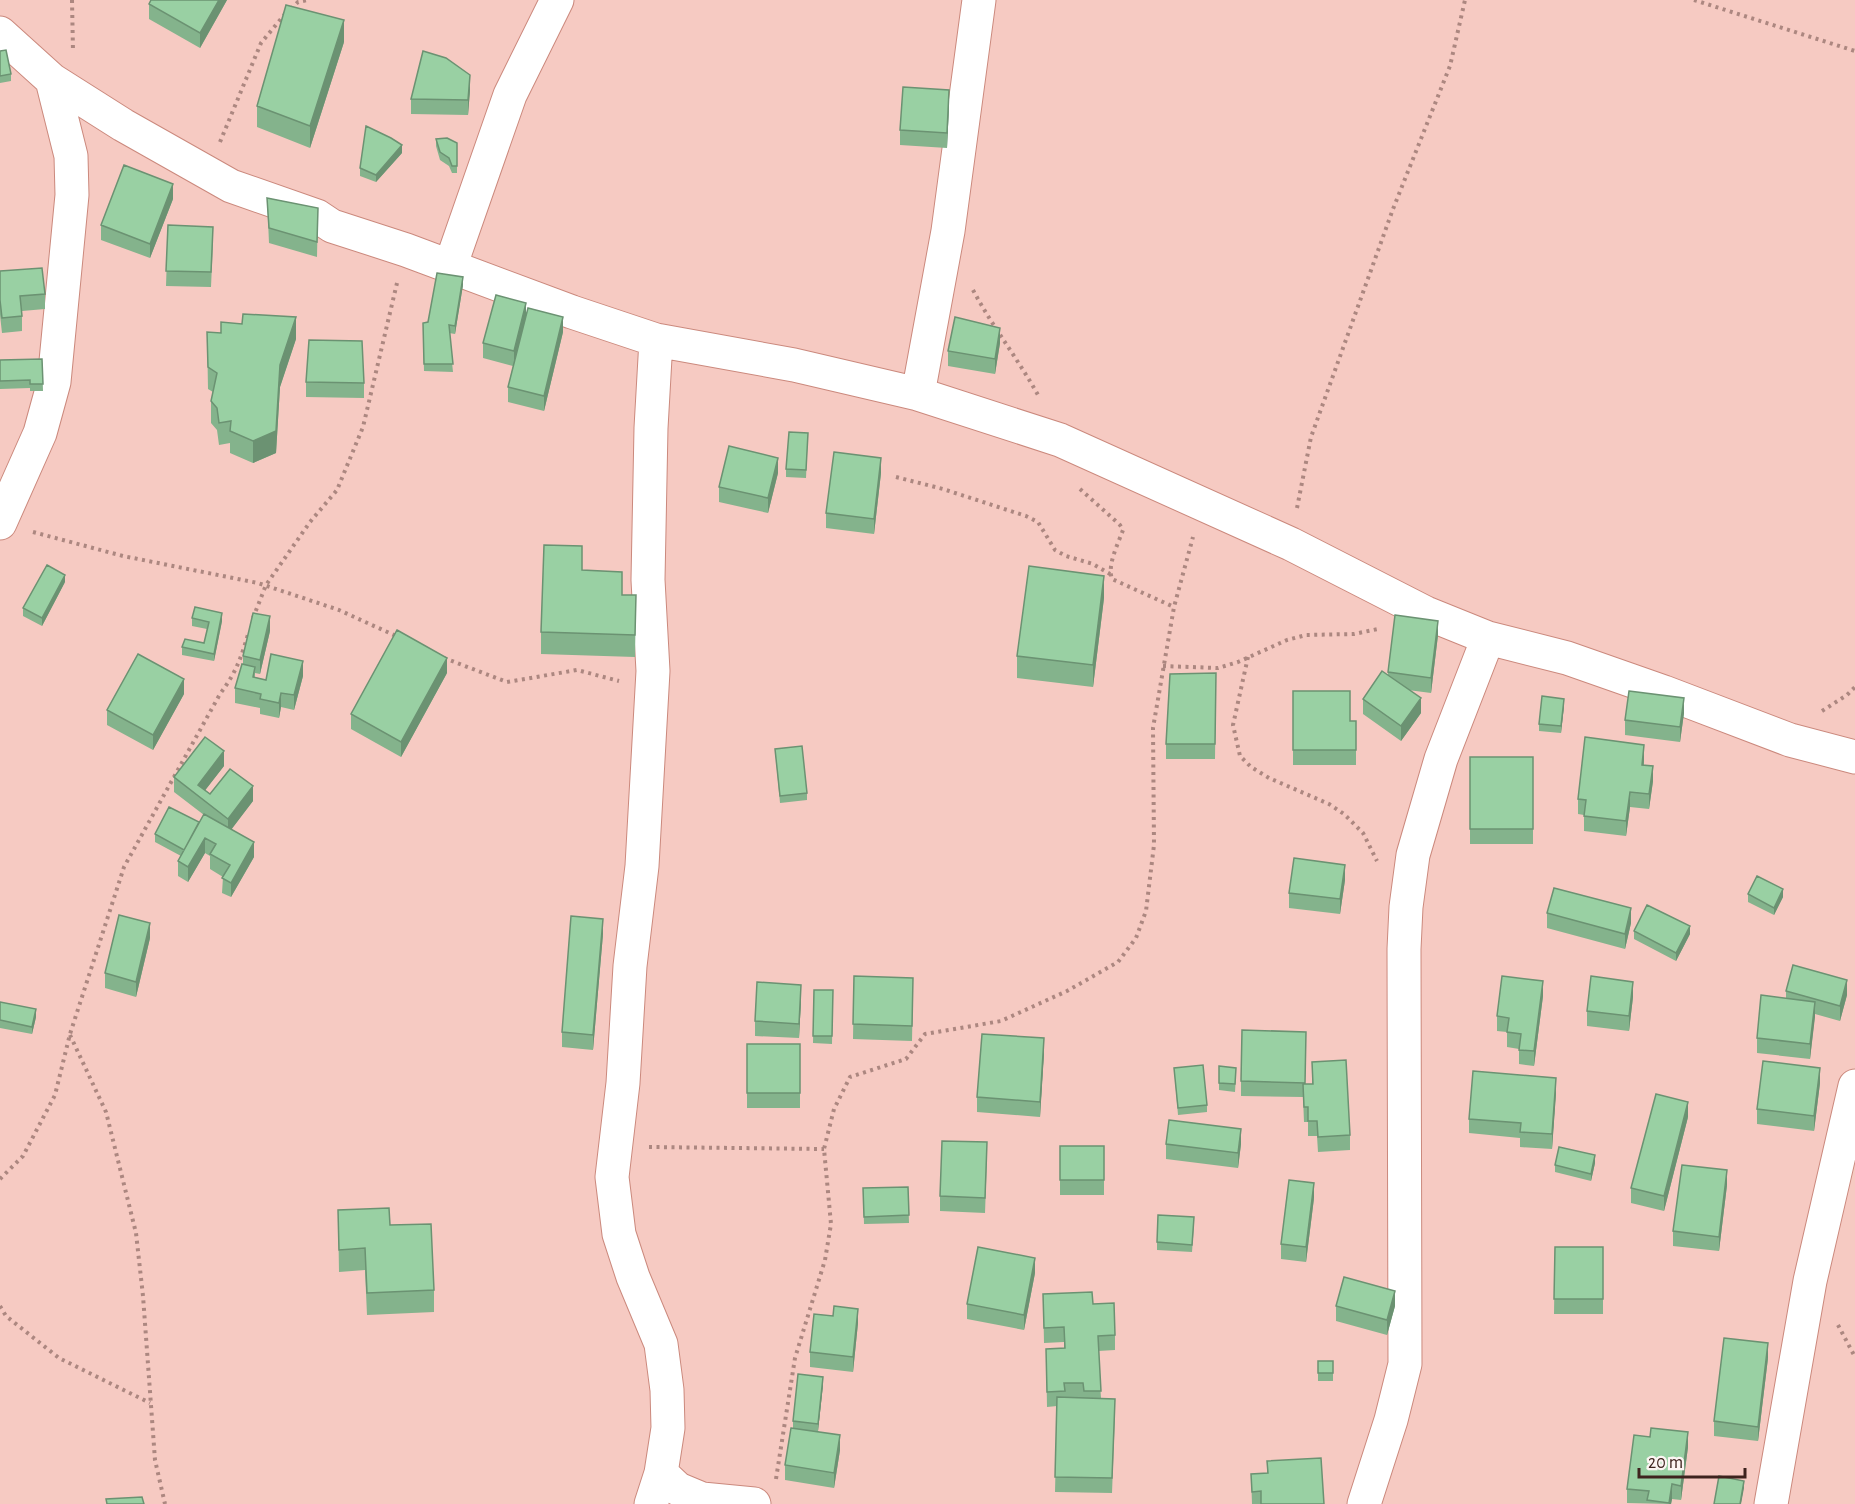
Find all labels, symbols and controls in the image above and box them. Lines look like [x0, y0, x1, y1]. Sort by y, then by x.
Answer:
scale bar [1639, 1441, 1746, 1479]
text: 20 m [1648, 1454, 1683, 1472]

